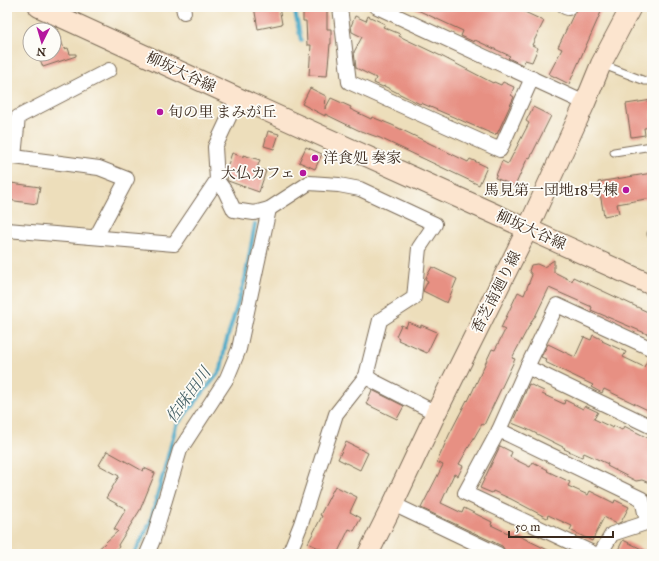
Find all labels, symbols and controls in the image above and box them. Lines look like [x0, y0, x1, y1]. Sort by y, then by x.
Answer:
north arrow [22, 22, 62, 62]
text: N [35, 45, 46, 58]
street label: 柳坂大谷線 [143, 48, 219, 96]
place label: 旬の里 まみが丘 [168, 103, 276, 121]
marker: 旬の里 まみが丘 [155, 107, 165, 117]
place label: 洋食処 奏家 [323, 149, 401, 167]
marker: 洋食処 奏家 [310, 153, 320, 163]
place label: 大仏カフェ [221, 164, 295, 182]
marker: 大仏カフェ [298, 168, 308, 178]
place label: 馬見第一団地18号棟 [484, 181, 618, 199]
marker: 馬見第一団地18号棟 [621, 185, 631, 195]
street label: 柳坂大谷線 [493, 207, 569, 253]
street label: 香芝南廻り線 [468, 248, 524, 336]
water label: 佐味田川 [162, 362, 216, 426]
scale bar [509, 513, 613, 539]
text: 50 m [515, 520, 540, 534]

